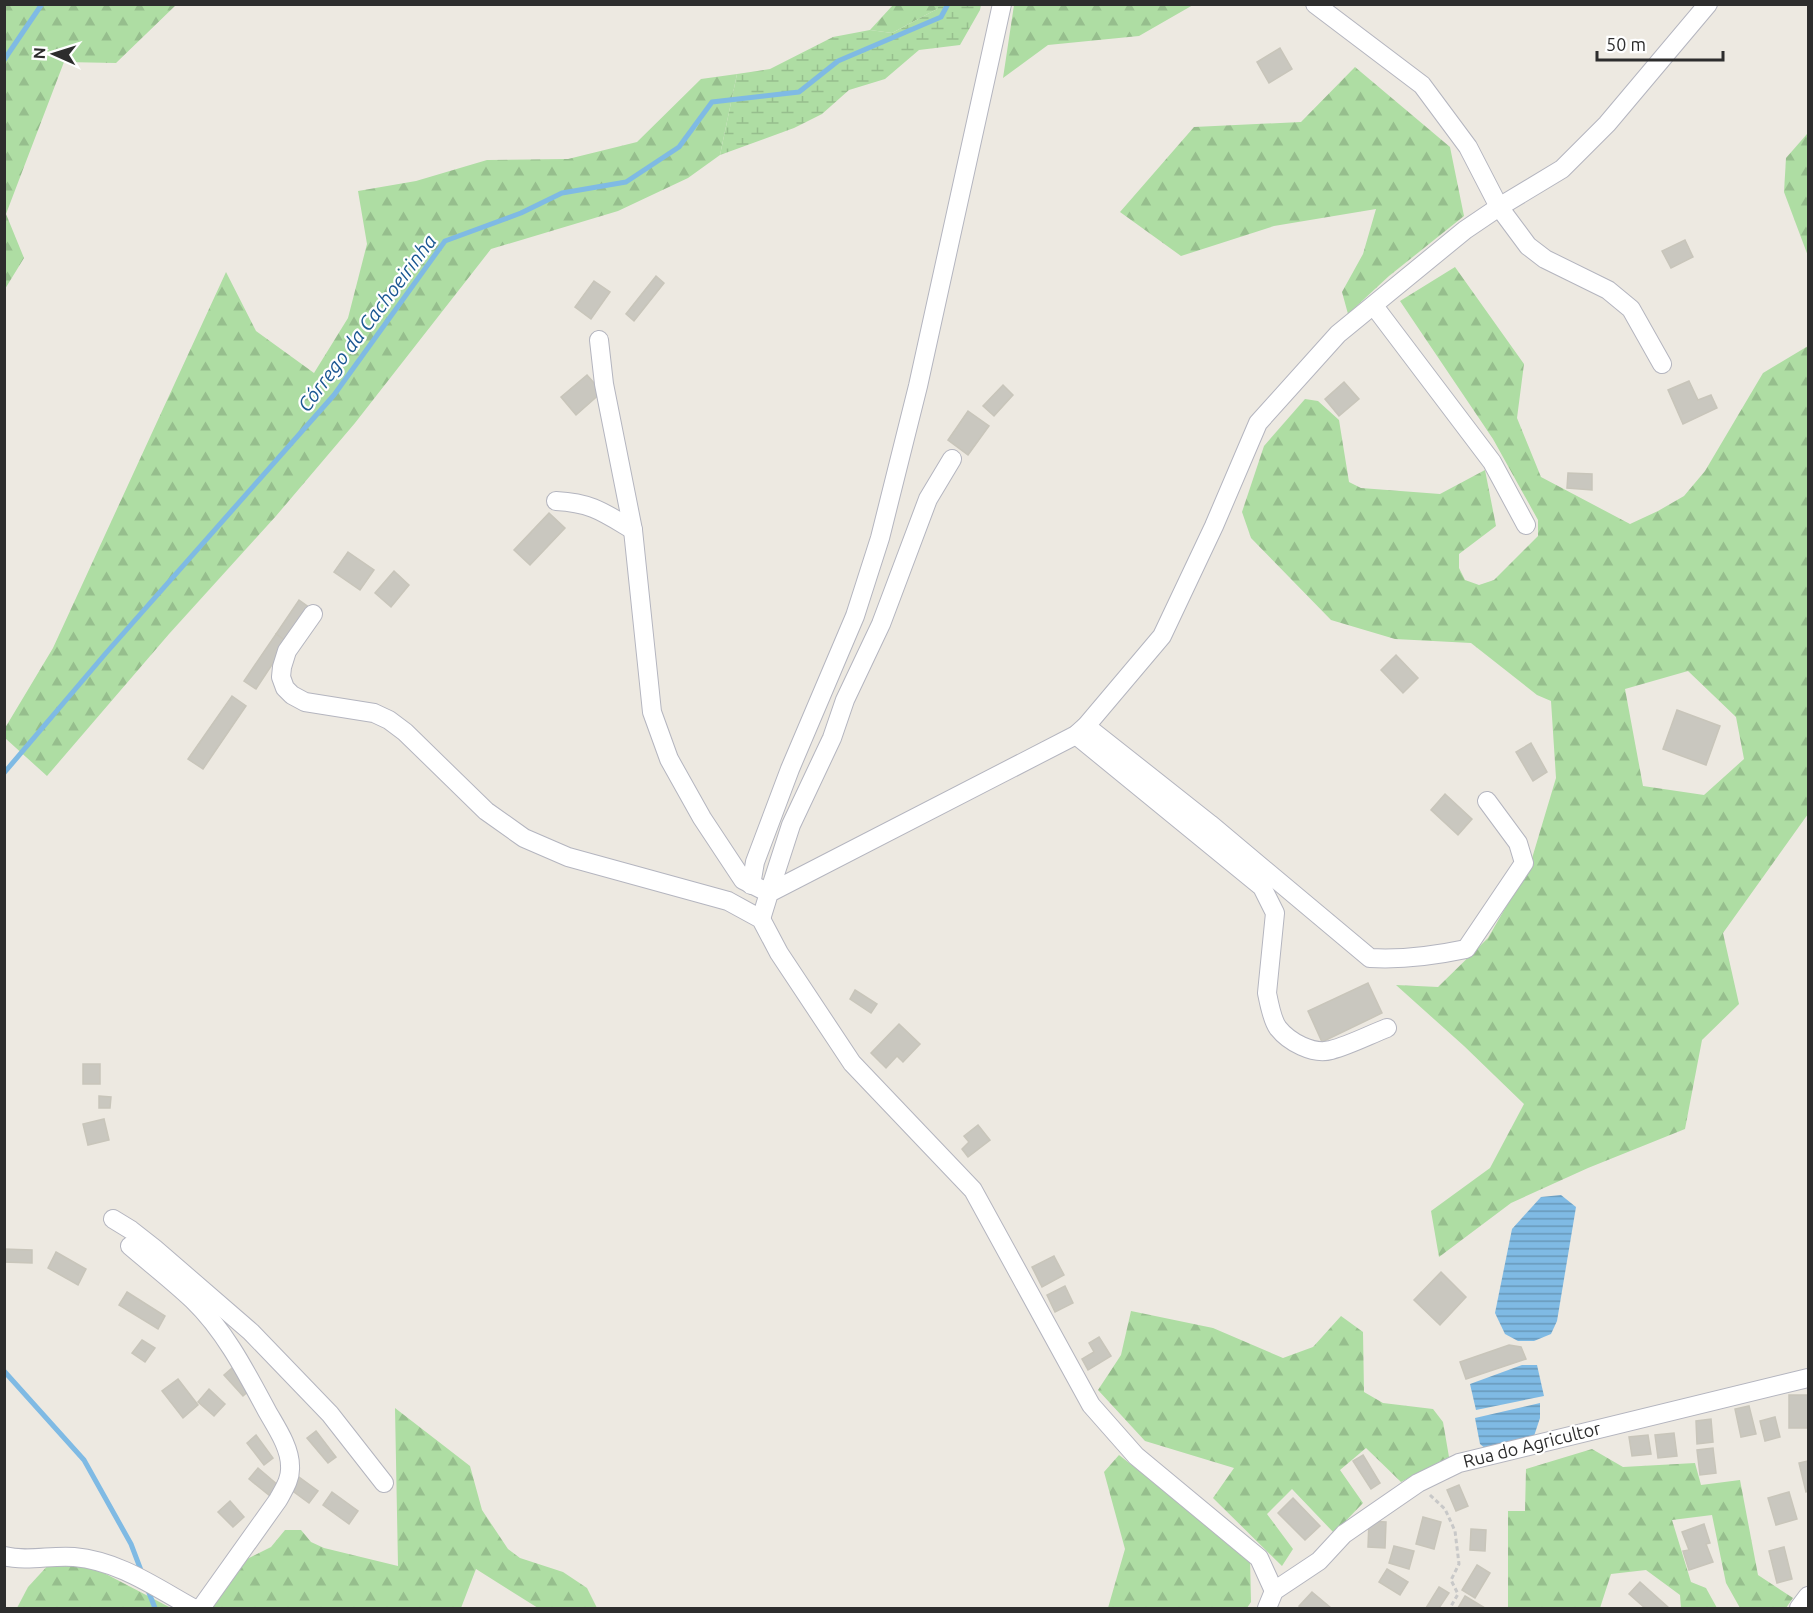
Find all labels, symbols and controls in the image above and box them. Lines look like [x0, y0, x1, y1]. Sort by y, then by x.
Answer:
north arrow [24, 24, 84, 84]
scale bar [1597, 24, 1723, 62]
text: 50 m [1606, 34, 1646, 54]
text: N [30, 47, 48, 60]
water label: Córrego da Cachoeirinha [292, 229, 441, 416]
street label: Rua do Agricultor [1461, 1417, 1603, 1471]

